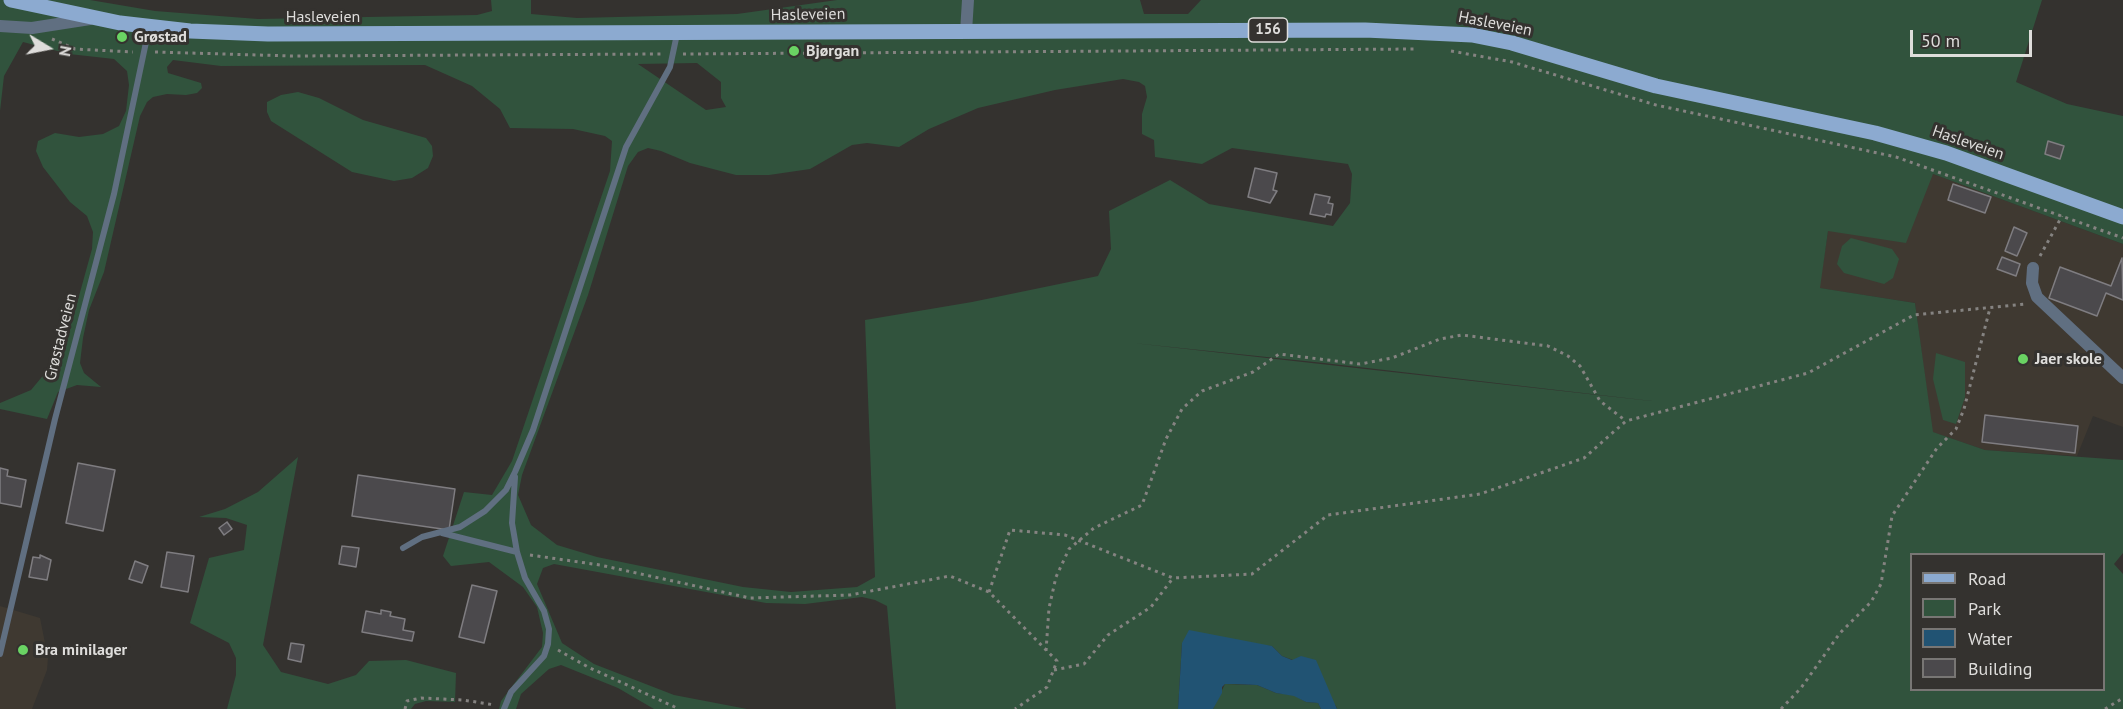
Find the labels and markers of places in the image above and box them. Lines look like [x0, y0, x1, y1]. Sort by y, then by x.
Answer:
place label: Grøstad [134, 27, 187, 47]
marker: Grøstad [115, 30, 129, 44]
place label: Bjørgan [806, 41, 859, 61]
marker: Bjørgan [787, 44, 801, 58]
place label: Jaer skole [2035, 349, 2102, 369]
marker: Jaer skole [2016, 352, 2030, 366]
place label: Bra minilager [35, 640, 127, 660]
marker: Bra minilager [16, 643, 30, 657]

